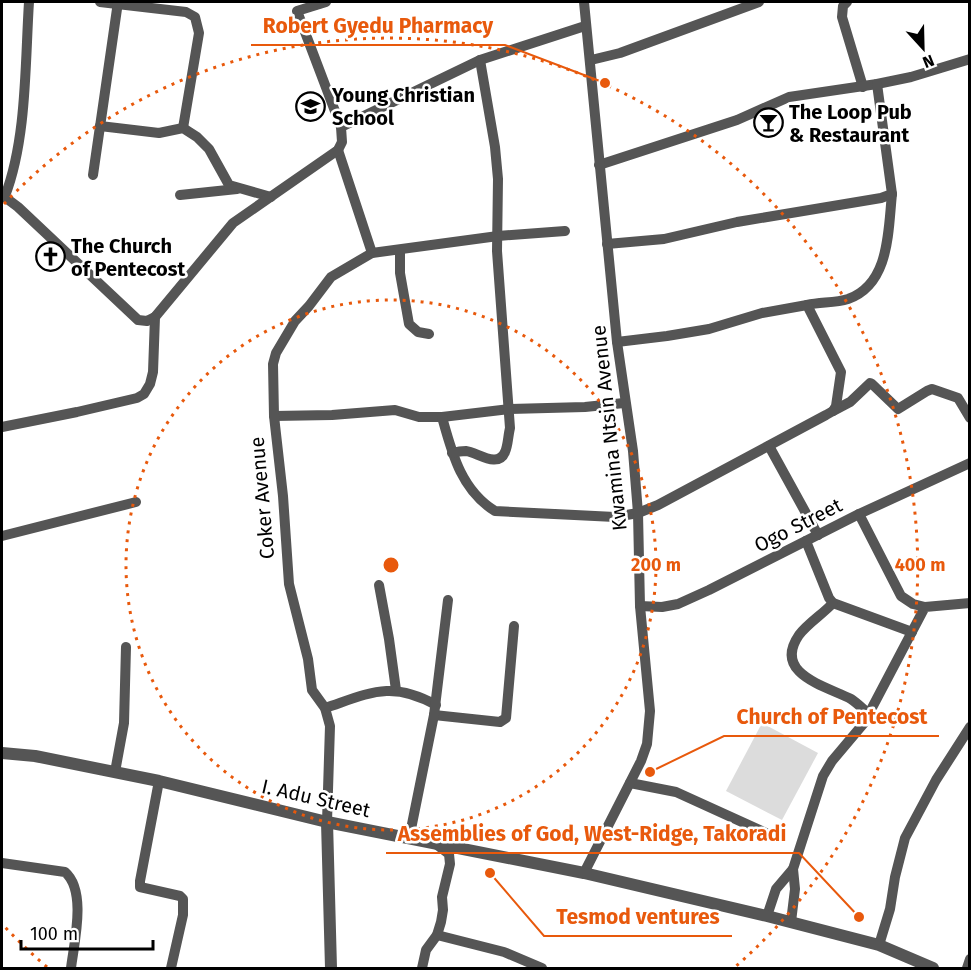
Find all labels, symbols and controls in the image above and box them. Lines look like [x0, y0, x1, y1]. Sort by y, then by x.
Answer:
callout: Robert Gyedu Pharmacy [251, 6, 505, 45]
text: Robert Gyedu Pharmacy [263, 13, 493, 39]
north arrow [893, 18, 953, 78]
text: N [920, 51, 937, 72]
place label: Young Christian School [331, 83, 475, 130]
school or university icon: Young Christian School [295, 90, 327, 122]
place label: The Loop Pub & Restaurant [789, 100, 912, 147]
bar icon: The Loop Pub & Restaurant [752, 107, 784, 139]
place label: The Church of Pentecost [71, 234, 185, 281]
church icon: The Church of Pentecost [34, 241, 66, 273]
street label: Kwamina Ntsin Avenue [586, 324, 632, 532]
street label: Coker Avenue [245, 436, 279, 560]
street label: Ogo Street [750, 492, 847, 557]
text: 200 m [631, 554, 681, 576]
text: 400 m [895, 554, 945, 576]
centre of rings [381, 555, 401, 575]
callout: Church of Pentecost [724, 697, 939, 736]
text: Church of Pentecost [737, 704, 928, 730]
street label: I. Adu Street [259, 774, 373, 822]
callout: Assemblies of God, West-Ridge, Takoradi [386, 814, 799, 853]
text: Assemblies of God, West-Ridge, Takoradi [397, 821, 786, 847]
callout: Tesmod ventures [544, 897, 732, 936]
text: Tesmod ventures [556, 904, 720, 930]
scale bar [21, 913, 153, 951]
text: 100 m [30, 923, 78, 945]

